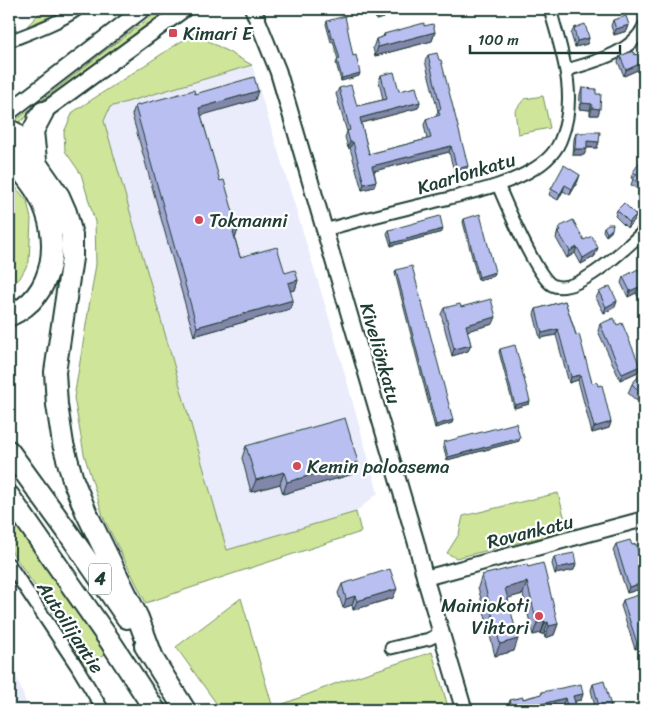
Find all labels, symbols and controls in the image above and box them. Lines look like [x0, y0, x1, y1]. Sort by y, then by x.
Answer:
place label: Kimari E [183, 17, 254, 50]
scale bar [470, 22, 620, 54]
marker: Kimari E [167, 27, 179, 39]
text: 100 m [478, 27, 519, 53]
street label: Kaarlonkatu [413, 143, 520, 204]
place label: Tokmanni [209, 204, 288, 237]
marker: Tokmanni [193, 214, 205, 226]
street label: Kiveliönkatu [350, 299, 411, 408]
place label: Kemin paloasema [307, 450, 450, 483]
marker: Kemin paloasema [291, 460, 303, 472]
street label: Rovankatu [483, 505, 577, 558]
road number: 4 [89, 564, 111, 594]
street label: Autoilijantie [28, 573, 113, 681]
place label: Mainiokoti Vihtori [441, 589, 530, 644]
marker: Mainiokoti Vihtori [533, 610, 545, 622]

